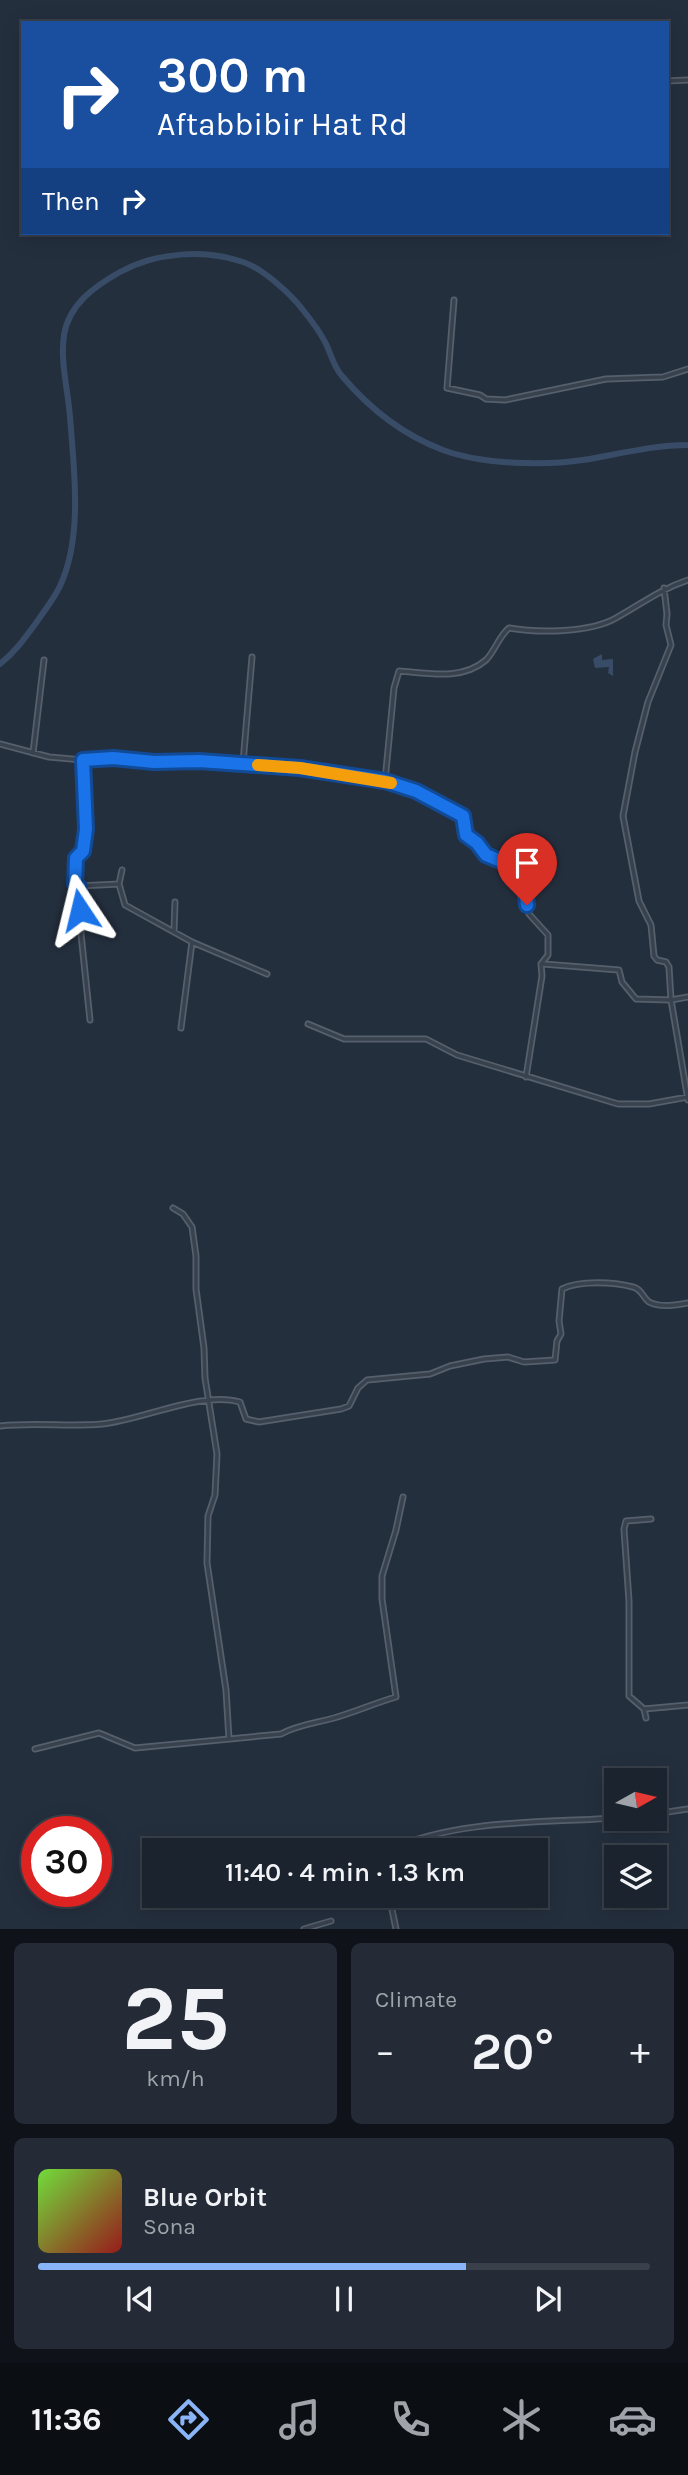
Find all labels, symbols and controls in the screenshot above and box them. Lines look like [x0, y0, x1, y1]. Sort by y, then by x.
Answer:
text: 300 m [157, 47, 308, 104]
icon: right [42, 49, 133, 140]
text: Aftabbibir Hat Rd [157, 106, 408, 143]
icon: right [114, 182, 152, 220]
text: Then [42, 186, 100, 217]
pin [497, 833, 557, 905]
icon: arrive [508, 844, 546, 882]
position arrow [43, 873, 117, 947]
north arrow [604, 1768, 667, 1830]
map controls [604, 1768, 667, 1908]
speed limit sign: 30 [21, 1816, 112, 1907]
button: layers [604, 1845, 667, 1908]
text: 11:40 · 4 min · 1.3 km [225, 1857, 465, 1888]
text: 25 [121, 1966, 230, 2072]
text: Climate [375, 1986, 457, 2013]
text: 20° [471, 2021, 554, 2082]
text: − [375, 2029, 395, 2074]
text: + [630, 2029, 650, 2074]
text: km/h [146, 2065, 205, 2092]
text: Blue Orbit [143, 2182, 267, 2213]
text: Sona [143, 2213, 196, 2240]
icon: previous [121, 2280, 159, 2318]
icon: pause [325, 2280, 363, 2318]
icon: next [529, 2280, 567, 2318]
icon: directions [164, 2395, 213, 2444]
icon: music [275, 2395, 324, 2444]
icon: phone [386, 2395, 435, 2444]
icon: climate [497, 2395, 546, 2444]
icon: car [608, 2395, 657, 2444]
text: 11:36 [31, 2401, 102, 2438]

